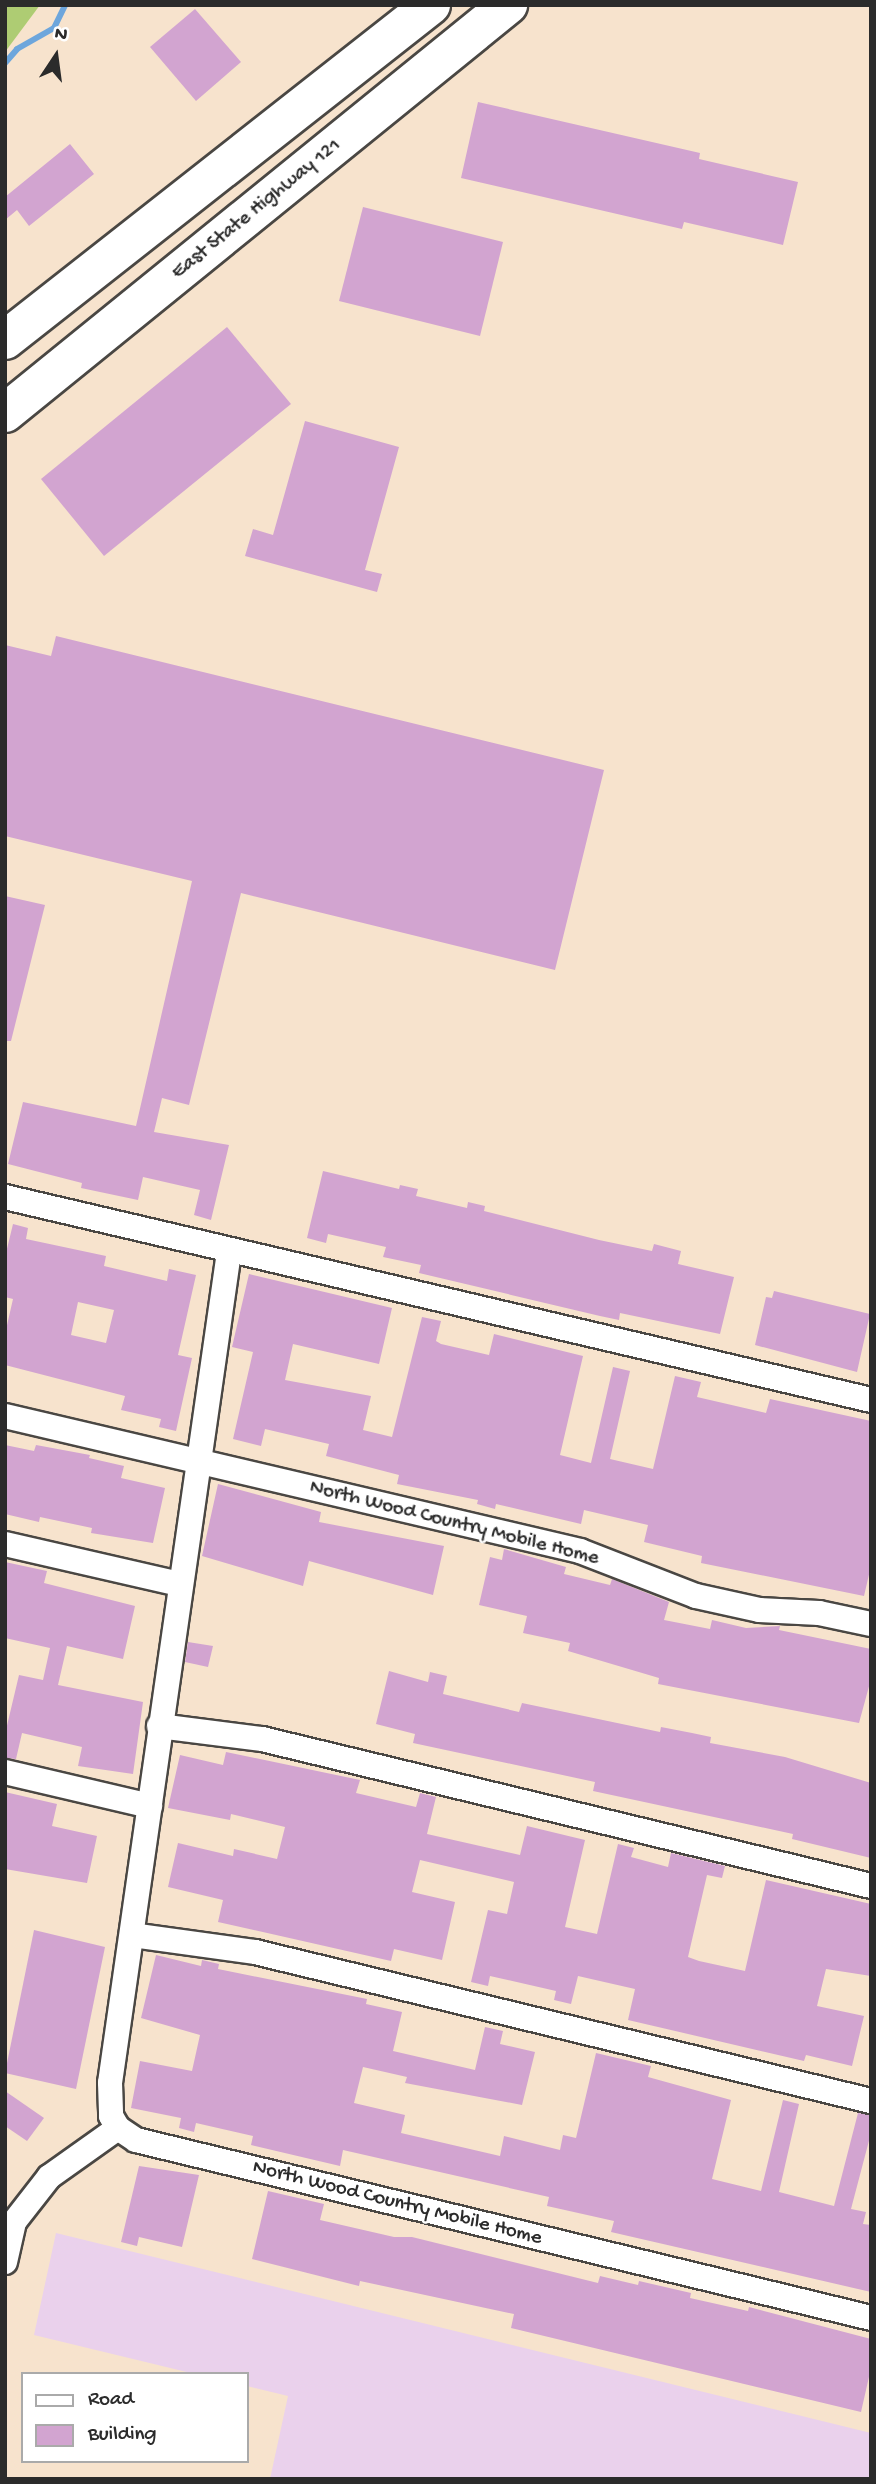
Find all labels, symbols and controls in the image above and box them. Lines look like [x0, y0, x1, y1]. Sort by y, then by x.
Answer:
north arrow [21, 21, 91, 91]
text: N [52, 22, 69, 48]
street label: East State Highway 121 [167, 134, 347, 286]
street label: North Wood Country Mobile Home [307, 1476, 601, 1572]
street label: North Wood Country Mobile Home [250, 2156, 544, 2252]
legend [21, 2372, 248, 2463]
text: Road [88, 2388, 134, 2413]
text: Building [88, 2423, 157, 2448]

